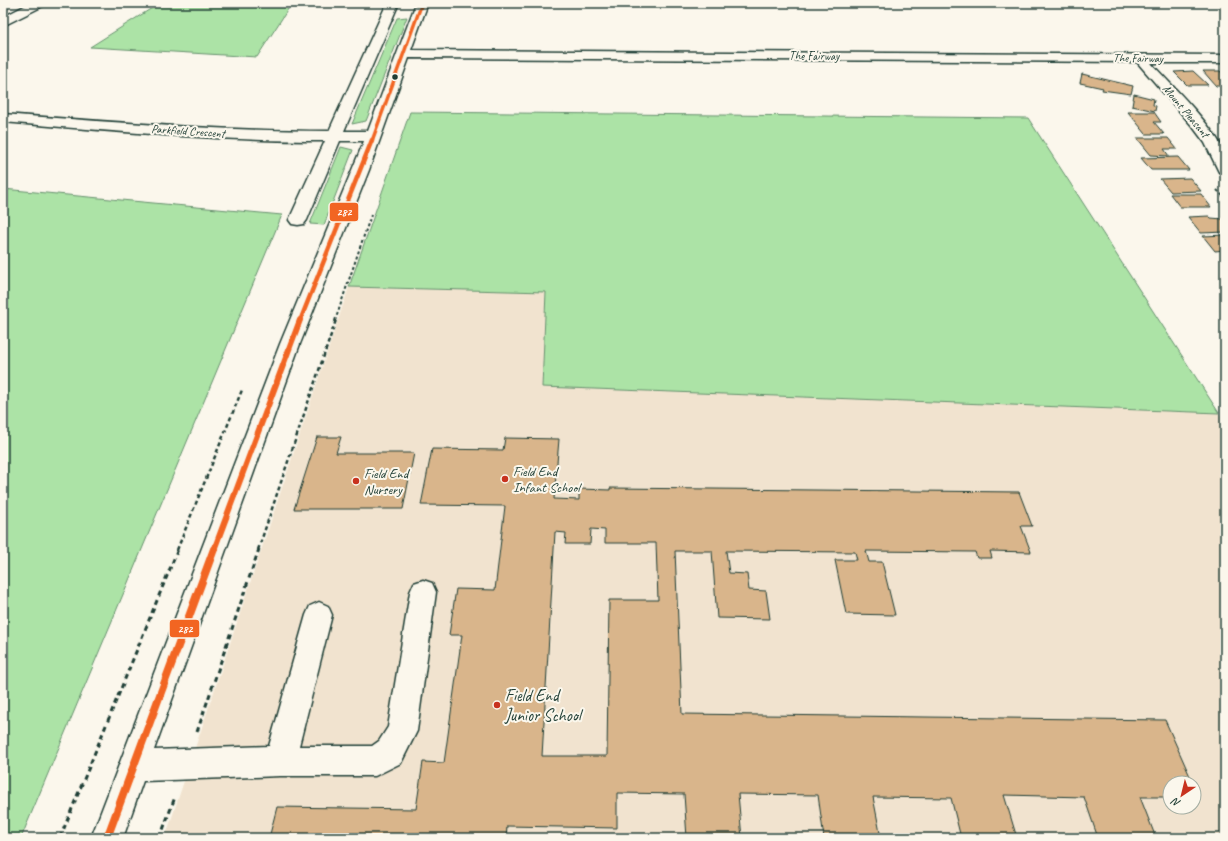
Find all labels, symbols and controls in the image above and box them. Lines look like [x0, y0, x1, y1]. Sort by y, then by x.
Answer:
street label: The Fairway [789, 48, 840, 64]
street label: The Fairway [1113, 50, 1164, 66]
unlabelled marker [390, 72, 400, 82]
street label: Mount Pleasant [1159, 81, 1214, 142]
street label: Parkfield Crescent [151, 120, 227, 142]
line badge: 282 [329, 202, 359, 222]
text: 282 [337, 205, 352, 219]
place label: Field End Infant School [513, 463, 582, 496]
place label: Field End Nursery [364, 465, 411, 498]
marker: Field End Infant School [500, 474, 510, 484]
marker: Field End Nursery [351, 476, 361, 486]
line badge: 282 [169, 619, 200, 638]
text: 282 [178, 622, 193, 636]
place label: Field End Junior School [504, 685, 584, 726]
marker: Field End Junior School [492, 700, 502, 710]
north arrow [1162, 775, 1202, 815]
text: N [1168, 794, 1183, 811]

